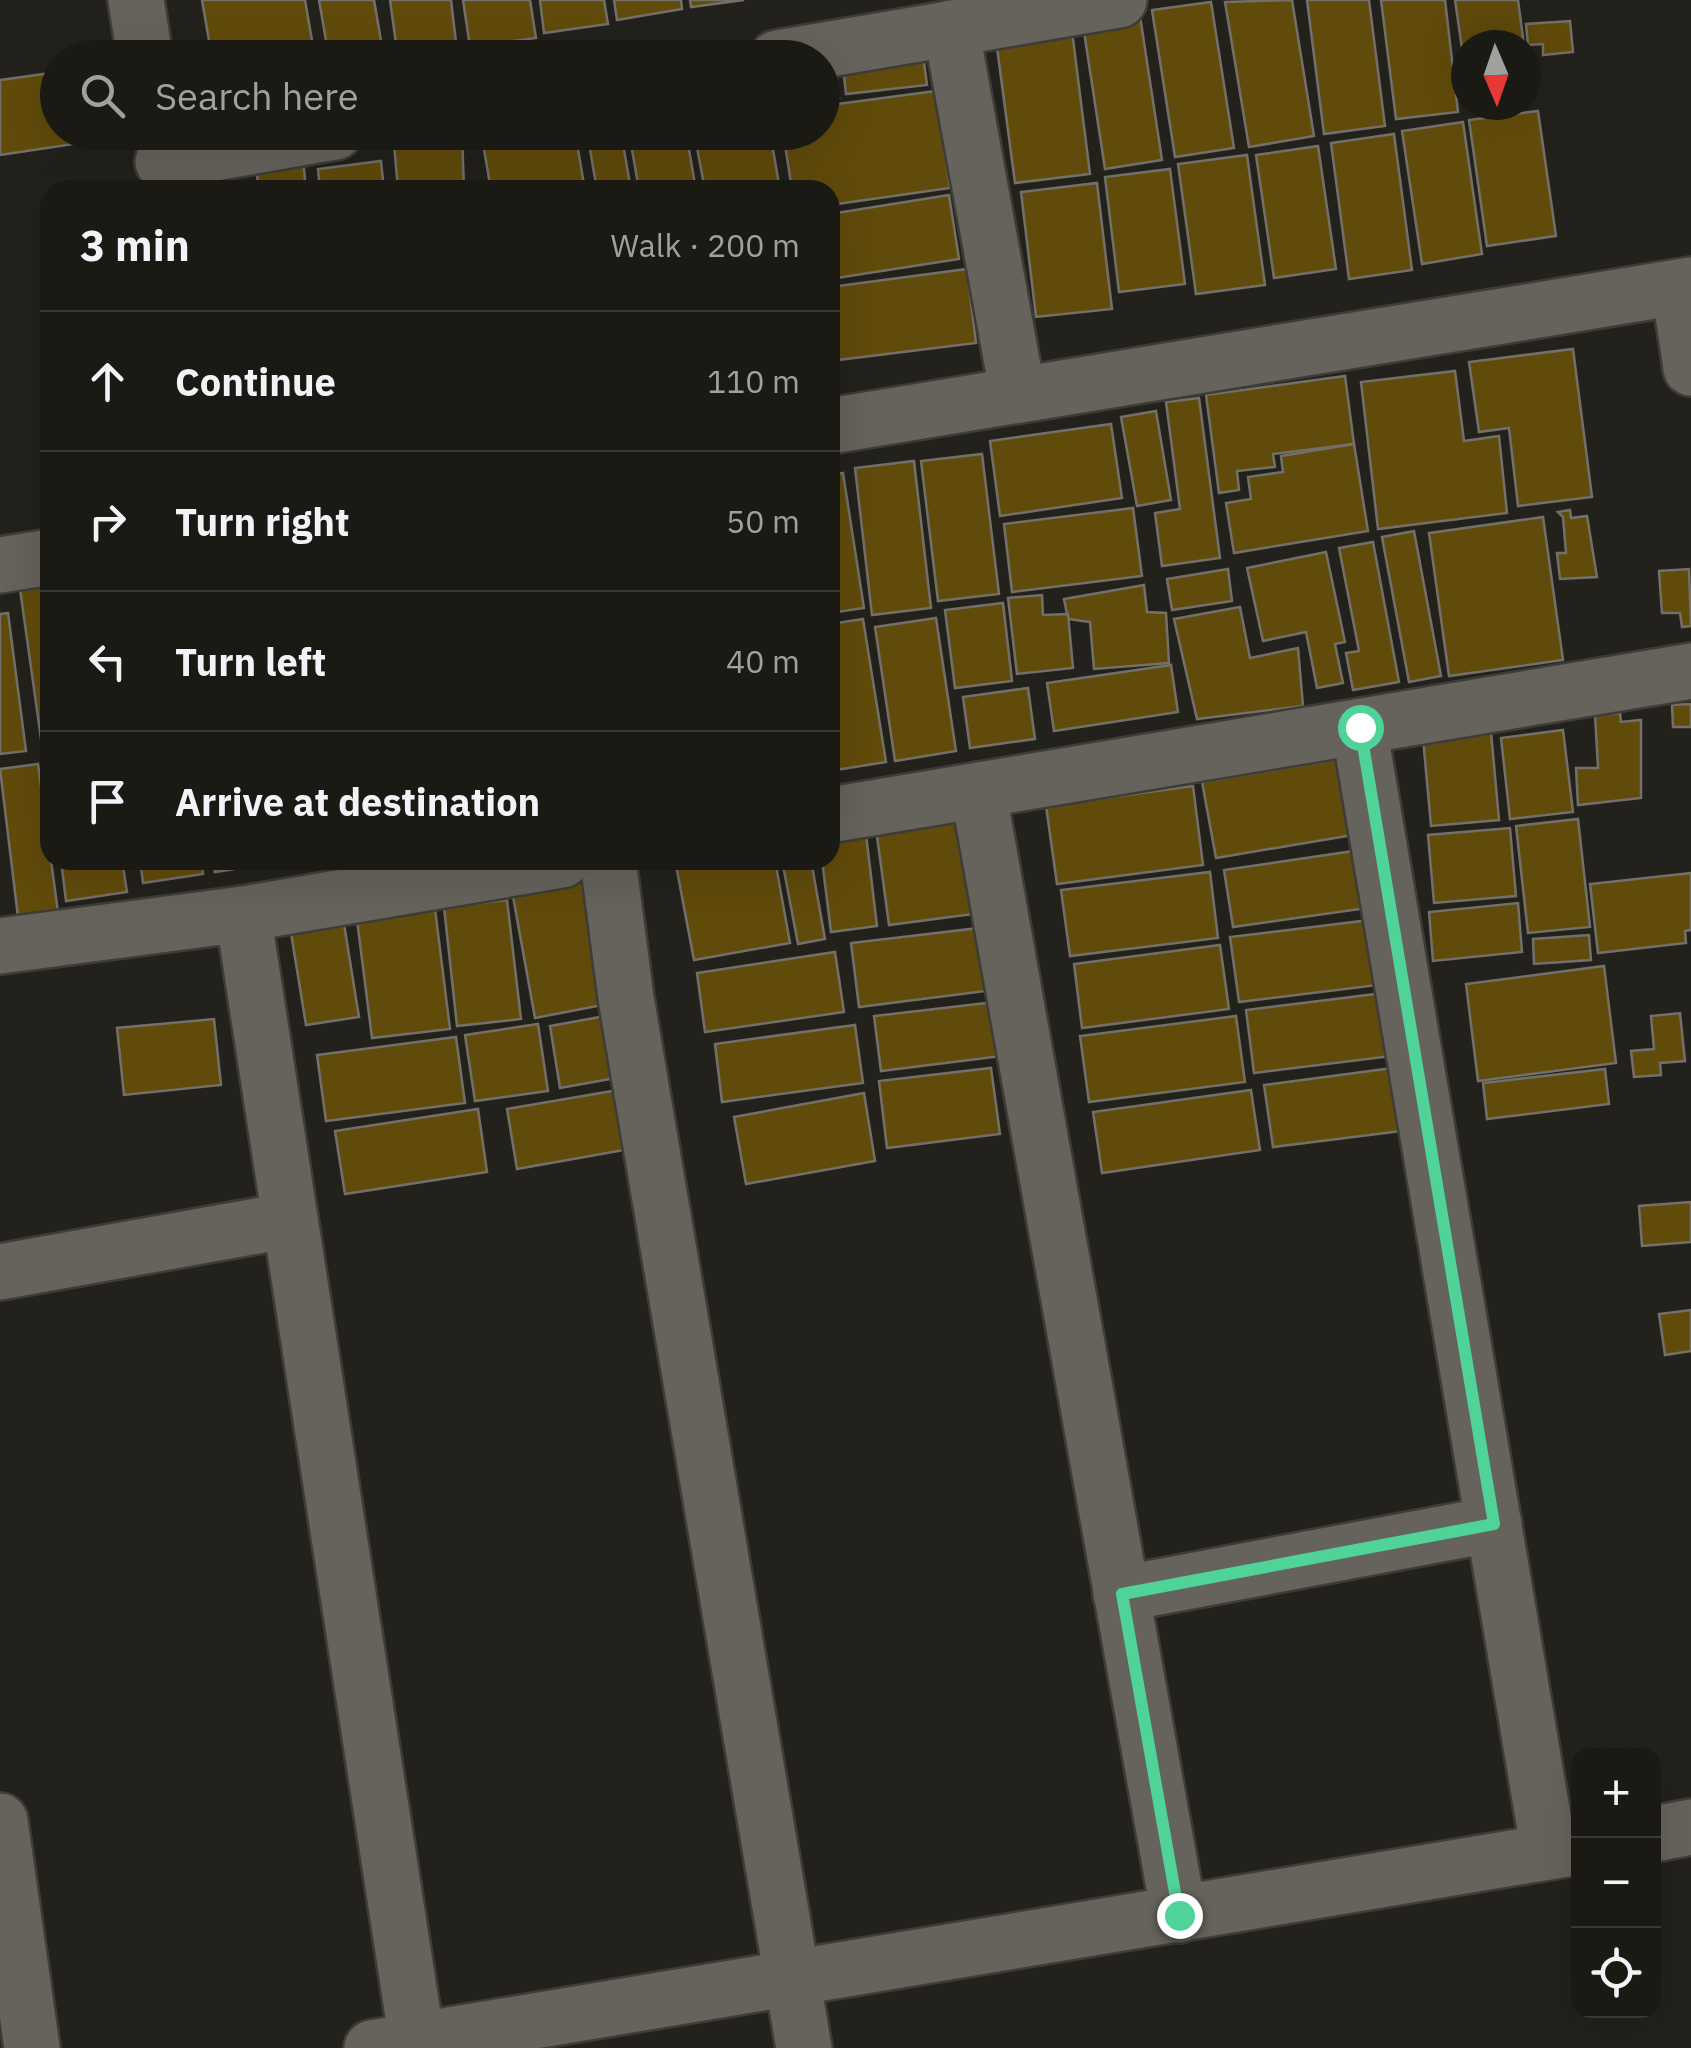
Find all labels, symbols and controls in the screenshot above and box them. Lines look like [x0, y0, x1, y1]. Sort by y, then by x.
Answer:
north arrow [1451, 30, 1541, 120]
search box [40, 40, 840, 150]
icon: search [75, 68, 130, 123]
text: Search here [155, 71, 359, 120]
text: 3 min [80, 218, 190, 273]
text: Walk · 200 m [611, 224, 800, 266]
icon: ahead [80, 354, 135, 409]
text: Continue [175, 357, 336, 406]
text: 110 m [707, 360, 800, 402]
icon: right [80, 494, 135, 549]
text: Turn right [175, 497, 350, 546]
text: 50 m [726, 500, 800, 542]
icon: left [80, 634, 135, 689]
text: Turn left [175, 637, 326, 686]
text: 40 m [726, 640, 800, 682]
route start [1338, 705, 1384, 751]
icon: arrive [80, 774, 135, 829]
text: Arrive at destination [175, 777, 540, 826]
map controls [1571, 1748, 1661, 2018]
button: + [1571, 1748, 1661, 1838]
button: − [1571, 1838, 1661, 1928]
route end [1157, 1893, 1203, 1939]
button: locate [1571, 1928, 1661, 2018]

